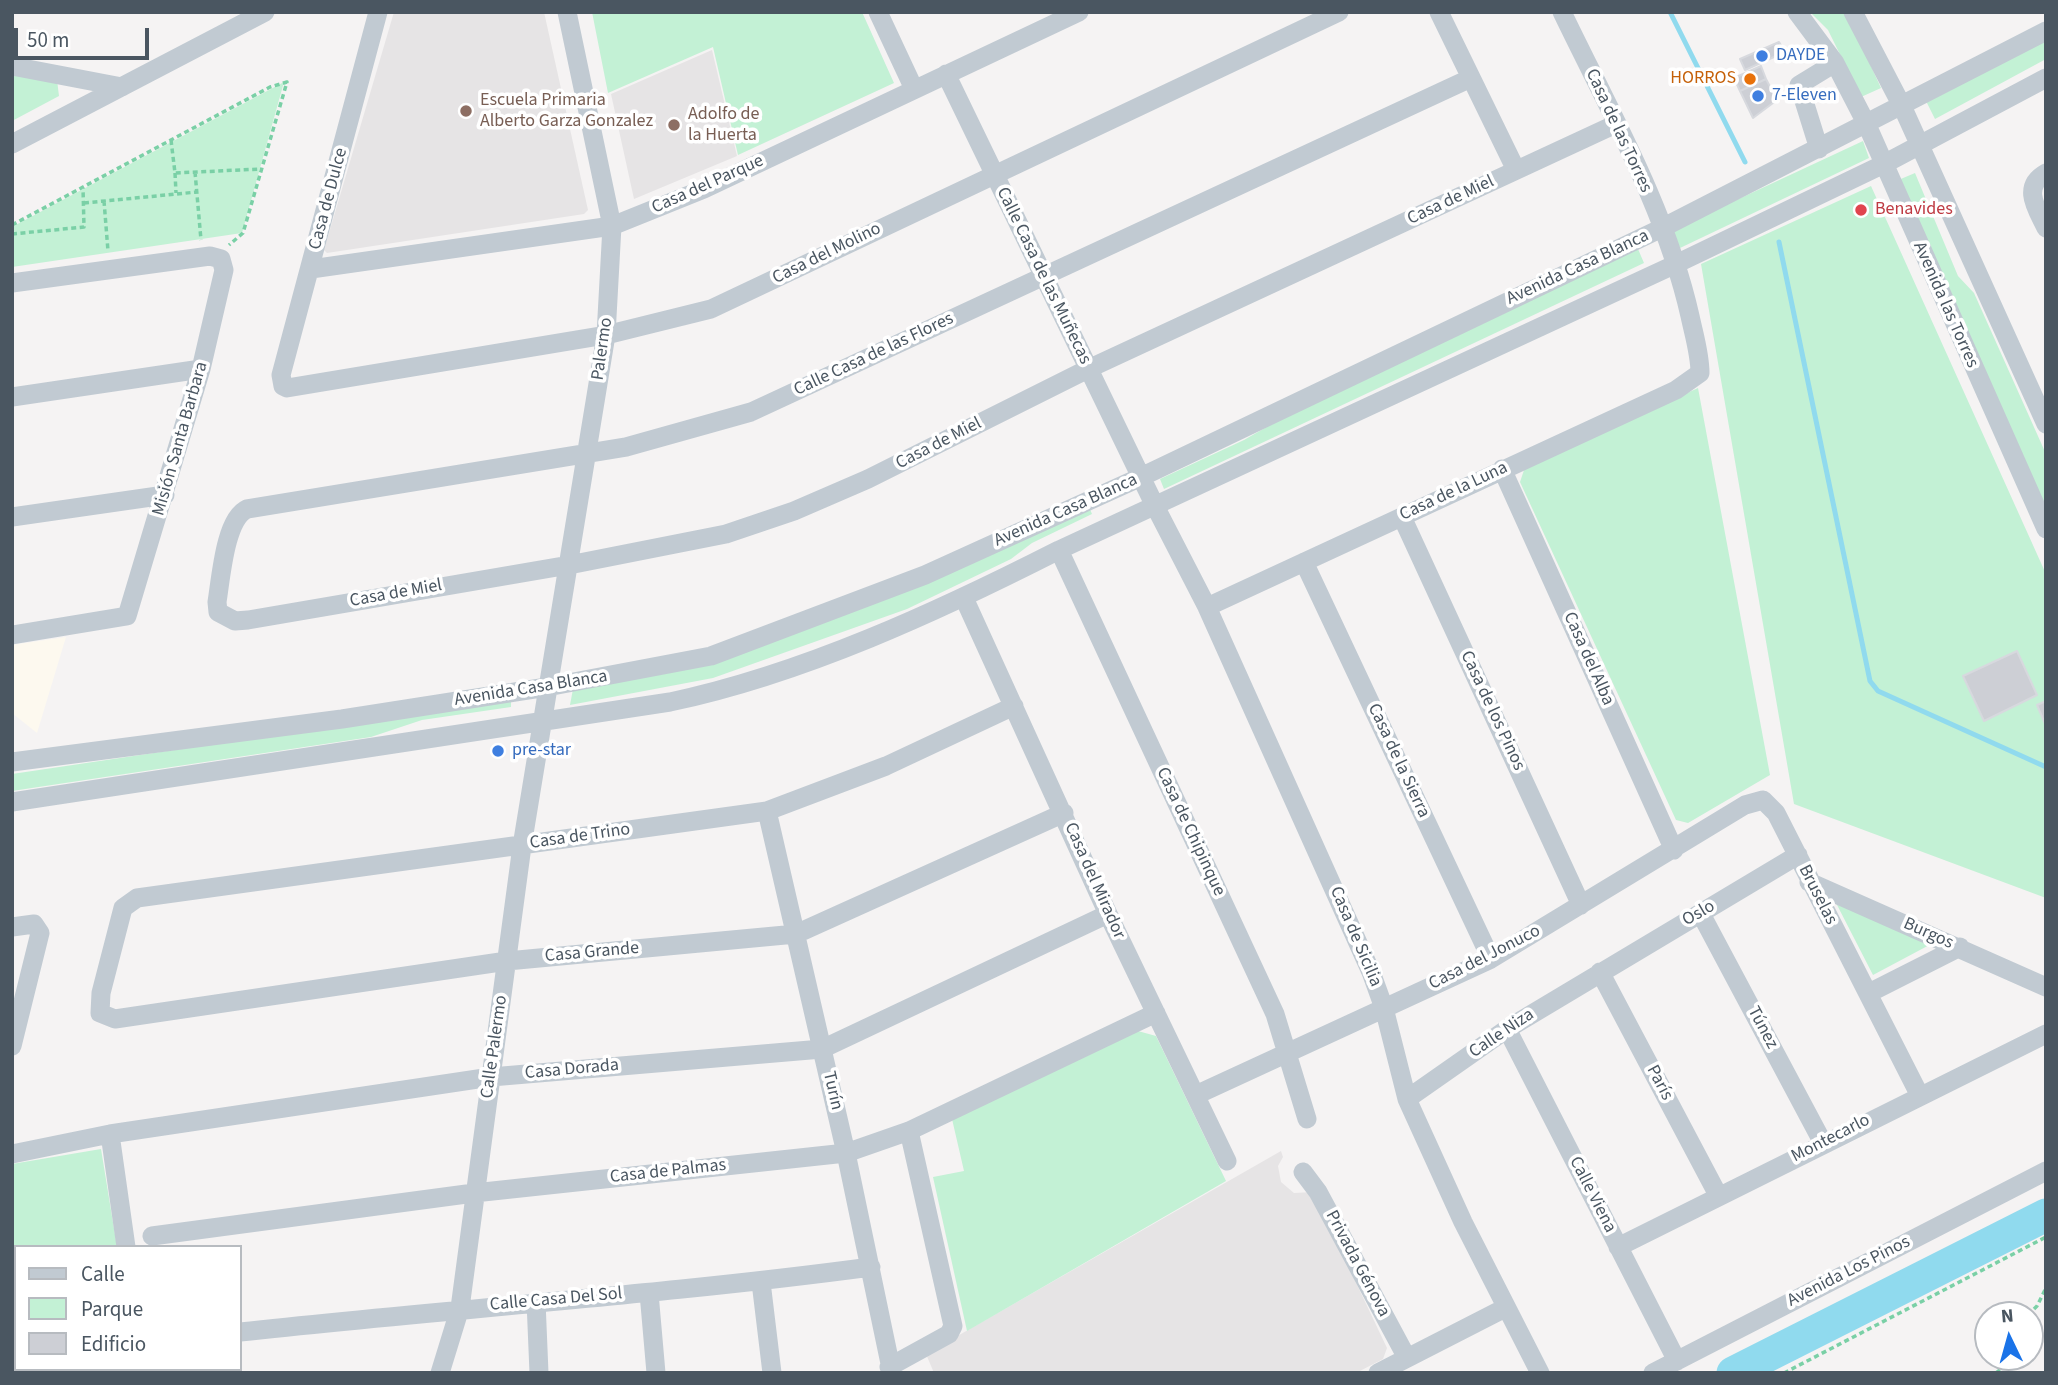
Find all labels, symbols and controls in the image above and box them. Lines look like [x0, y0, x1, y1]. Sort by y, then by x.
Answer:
scale bar [18, 14, 152, 58]
text: 50 m [27, 25, 69, 55]
place label: DAYDE [1776, 45, 1826, 67]
marker: DAYDE [1754, 48, 1770, 64]
street label: Casa de las Torres [1580, 66, 1656, 196]
place label: HORROS [1670, 68, 1736, 90]
marker: HORROS [1742, 71, 1758, 87]
place label: 7-Eleven [1772, 85, 1837, 107]
marker: 7-Eleven [1750, 88, 1766, 104]
place label: Escuela Primaria Alberto Garza Gonzalez [480, 90, 653, 132]
marker: Escuela Primaria Alberto Garza Gonzalez [458, 103, 474, 119]
place label: Adolfo de la Huerta [688, 104, 759, 146]
marker: Adolfo de la Huerta [666, 117, 682, 133]
street label: Casa de Dulce [305, 146, 353, 252]
street label: Casa del Parque [649, 151, 767, 219]
street label: Casa de Miel [1404, 172, 1498, 230]
street label: Calle Casa de las Muñecas [991, 184, 1095, 368]
place label: Benavides [1875, 199, 1953, 221]
marker: Benavides [1853, 202, 1869, 218]
street label: Casa del Molino [769, 218, 885, 290]
street label: Avenida Casa Blanca [1503, 226, 1653, 310]
street label: Avenida las Torres [1908, 239, 1982, 371]
street label: Calle Casa de las Flores [791, 309, 957, 401]
street label: Palermo [588, 316, 618, 382]
street label: Misión Santa Barbara [149, 360, 213, 518]
street label: Casa de Miel [893, 413, 985, 475]
street label: Casa de la Luna [1397, 458, 1511, 526]
street label: Avenida Casa Blanca [991, 470, 1141, 552]
street label: Casa de Miel [348, 575, 444, 613]
street label: Casa del Alba [1558, 609, 1618, 709]
street label: Casa de los Pinos [1455, 648, 1529, 774]
street label: Avenida Casa Blanca [453, 666, 609, 712]
street label: Casa de la Sierra [1362, 700, 1434, 822]
place label: pre-star [512, 740, 571, 762]
marker: pre-star [490, 743, 506, 759]
street label: Casa de Chipinque [1151, 764, 1229, 900]
street label: Casa de Trino [528, 819, 632, 855]
street label: Casa del Mirador [1059, 819, 1129, 943]
street label: Bruselas [1793, 861, 1841, 929]
street label: Casa de Sicilia [1324, 884, 1386, 990]
street label: Oslo [1679, 896, 1719, 932]
street label: Burgos [1900, 913, 1956, 955]
street label: Casa del Jonuco [1426, 921, 1544, 995]
street label: Casa Grande [544, 938, 640, 968]
street label: Calle Palermo [477, 994, 513, 1100]
street label: Túnez [1742, 1003, 1782, 1053]
street label: Calle Niza [1466, 1005, 1538, 1063]
street label: Casa Dorada [524, 1055, 620, 1085]
street label: París [1641, 1062, 1677, 1104]
street label: Turín [817, 1070, 847, 1112]
street label: Montecarlo [1788, 1110, 1874, 1168]
street label: Calle Viena [1564, 1153, 1620, 1237]
street label: Casa de Palmas [609, 1155, 727, 1189]
street label: Privada Génova [1320, 1207, 1394, 1321]
street label: Avenida Los Pinos [1784, 1232, 1914, 1312]
legend [14, 1245, 242, 1371]
text: Calle [81, 1259, 125, 1289]
street label: Calle Casa Del Sol [489, 1283, 623, 1317]
text: Parque [81, 1294, 143, 1324]
north arrow [1974, 1301, 2044, 1371]
text: N [2000, 1303, 2015, 1331]
text: Edificio [81, 1329, 146, 1359]

